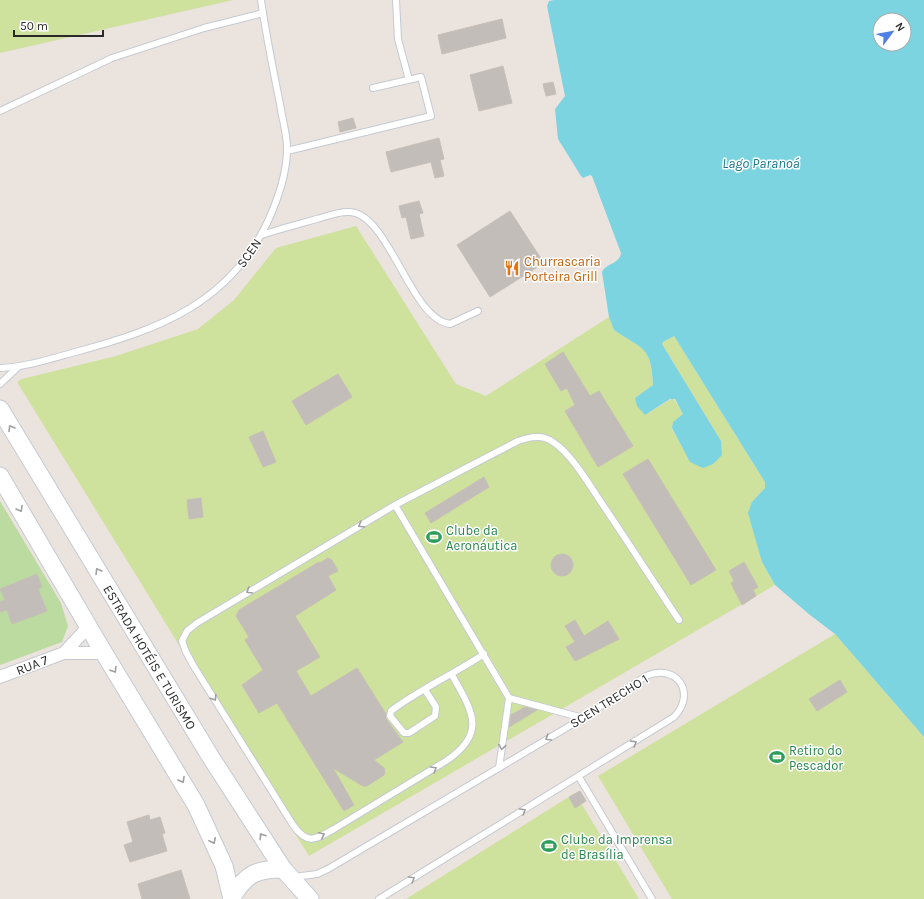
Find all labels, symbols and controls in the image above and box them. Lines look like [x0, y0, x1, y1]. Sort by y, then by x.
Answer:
scale bar [14, 12, 103, 38]
north arrow [872, 12, 912, 52]
text: 50 m [20, 19, 48, 33]
text: N [892, 20, 908, 34]
water label: Lago Paranoá [722, 155, 800, 172]
street label: SCEN [234, 236, 264, 270]
place label: Churrascaria Porteira Grill [524, 254, 601, 284]
restaurant icon: Churrascaria Porteira Grill [503, 259, 521, 277]
one-way arrow [9, 425, 16, 432]
one-way arrow [16, 505, 23, 512]
one-way arrow [358, 521, 365, 528]
place label: Clube da Aeronáutica [446, 523, 517, 553]
sports icon: Clube da Aeronáutica [425, 528, 443, 546]
one-way arrow [95, 568, 102, 575]
street label: ESTRADA HOTÉIS E TURISMO [101, 582, 200, 732]
one-way arrow [246, 587, 253, 594]
street label: RUA 7 [14, 652, 50, 678]
one-way arrow [109, 666, 117, 673]
street label: SCEN TRECHO 1 [567, 671, 651, 731]
one-way arrow [209, 694, 216, 701]
one-way arrow [545, 734, 552, 741]
one-way arrow [630, 740, 637, 747]
one-way arrow [498, 743, 507, 750]
place label: Retiro do Pescador [789, 743, 843, 773]
sports icon: Retiro do Pescador [768, 748, 786, 766]
one-way arrow [430, 766, 437, 773]
one-way arrow [177, 776, 185, 783]
one-way arrow [519, 808, 526, 815]
one-way arrow [318, 832, 325, 840]
place label: Clube da Imprensa de Brasília [561, 832, 673, 862]
one-way arrow [259, 833, 267, 840]
one-way arrow [208, 836, 216, 844]
sports icon: Clube da Imprensa de Brasília [540, 837, 558, 855]
one-way arrow [408, 876, 415, 883]

